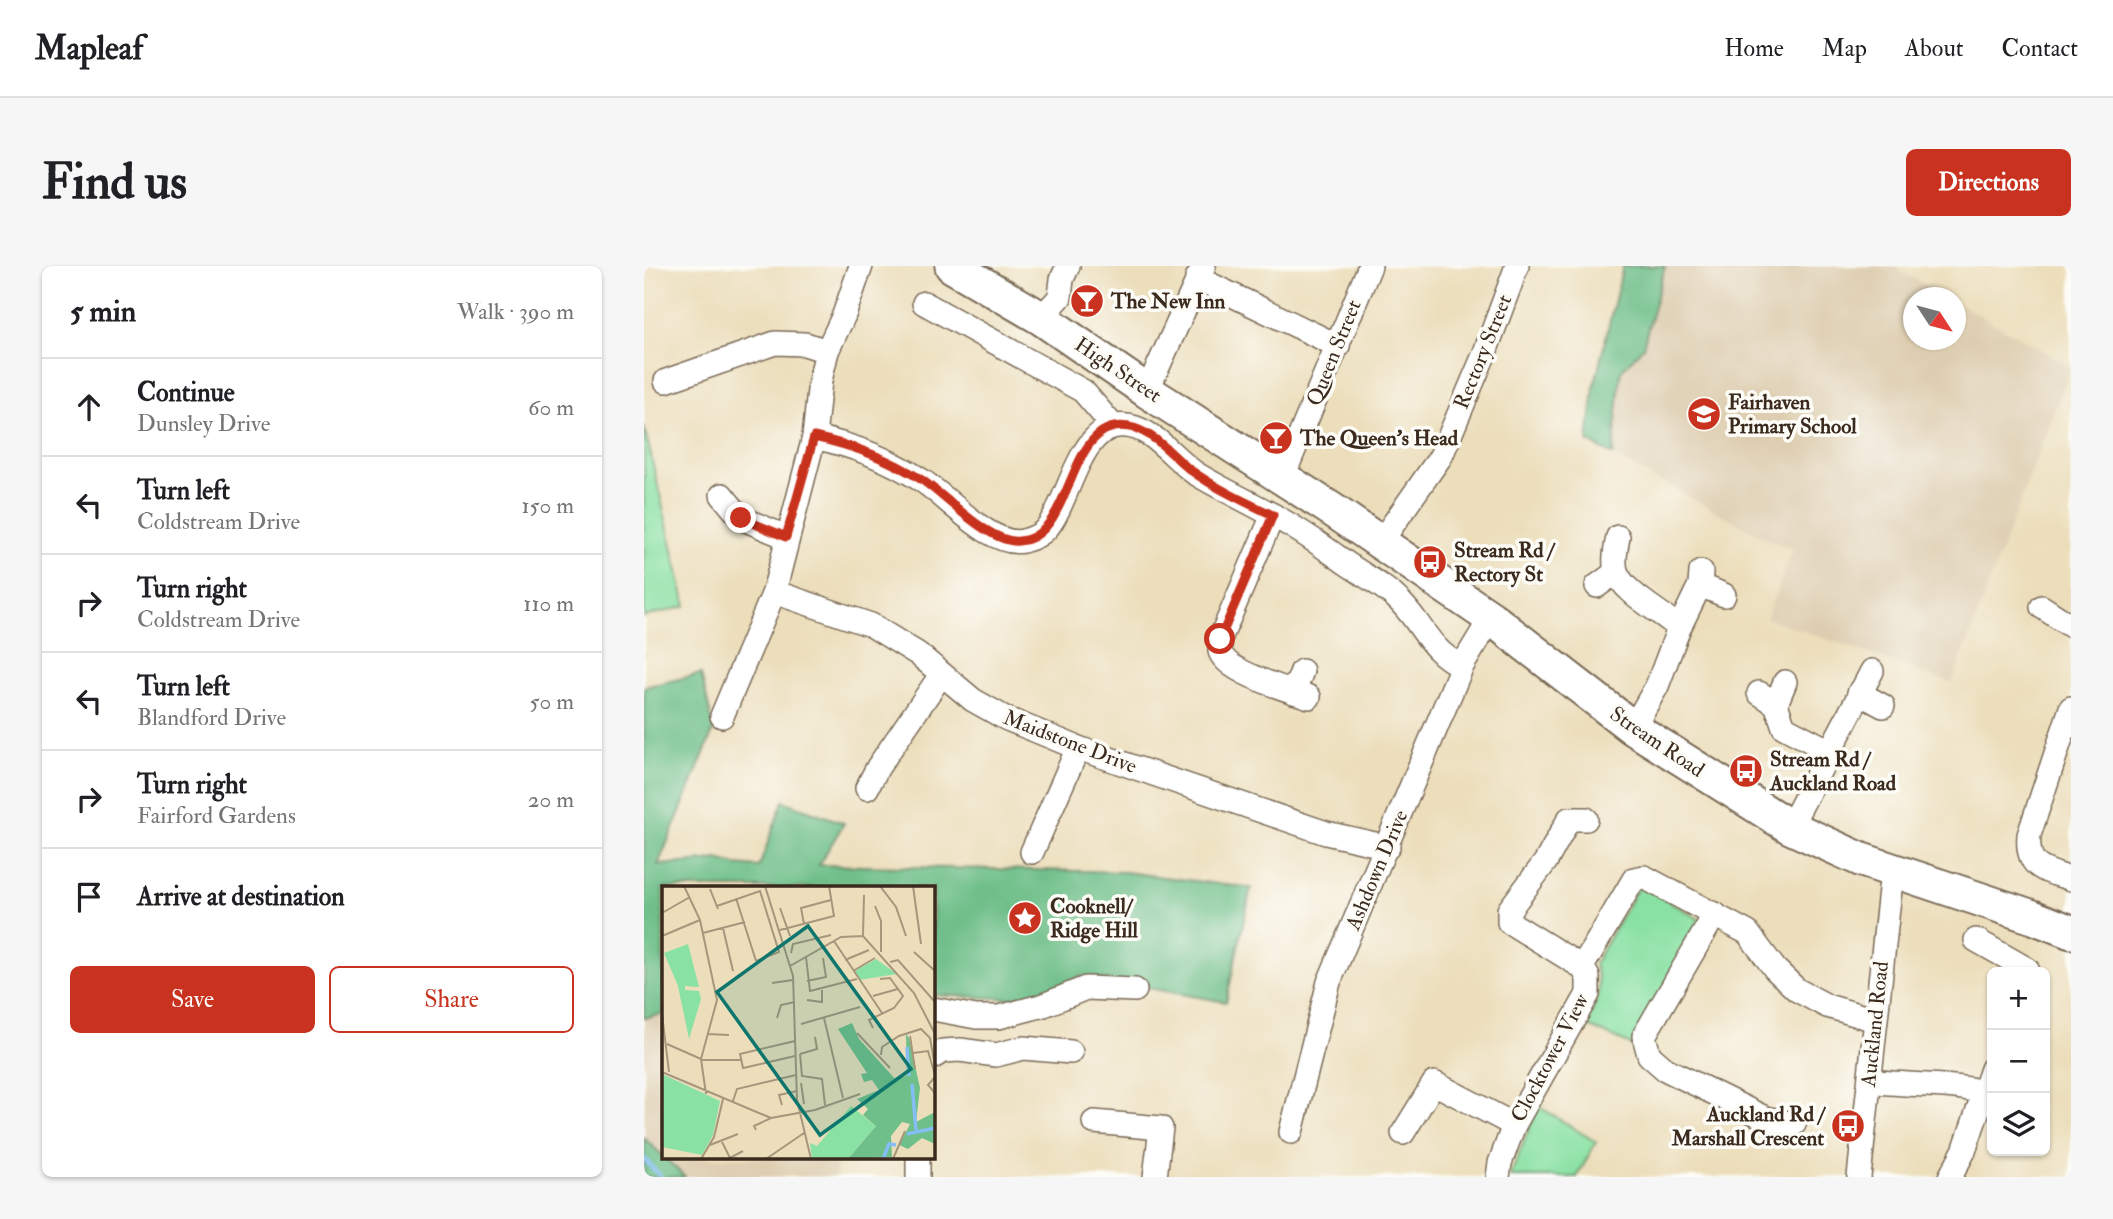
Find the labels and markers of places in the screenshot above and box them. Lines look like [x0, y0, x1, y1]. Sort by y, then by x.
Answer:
bar icon: The New Inn [1068, 282, 1106, 320]
place label: The New Inn [1110, 288, 1226, 315]
place label: Fairhaven Primary School [1728, 389, 1857, 440]
school or university icon: Fairhaven Primary School [1685, 395, 1723, 433]
bar icon: The Queen's Head [1257, 419, 1295, 457]
place label: The Queen's Head [1299, 425, 1459, 452]
place label: Stream Rd / Rectory St [1454, 537, 1556, 588]
bus stop icon: Stream Rd / Rectory St [1411, 543, 1449, 581]
place label: Stream Rd / Auckland Road [1769, 746, 1897, 797]
bus stop icon: Stream Rd / Auckland Road [1727, 752, 1765, 790]
place label: Cooknell/ Ridge Hill [1050, 893, 1139, 944]
place icon: Cooknell/ Ridge Hill [1006, 899, 1044, 937]
place label: Auckland Rd / Marshall Crescent [1671, 1101, 1827, 1152]
bus stop icon: Auckland Rd / Marshall Crescent [1829, 1107, 1867, 1145]

